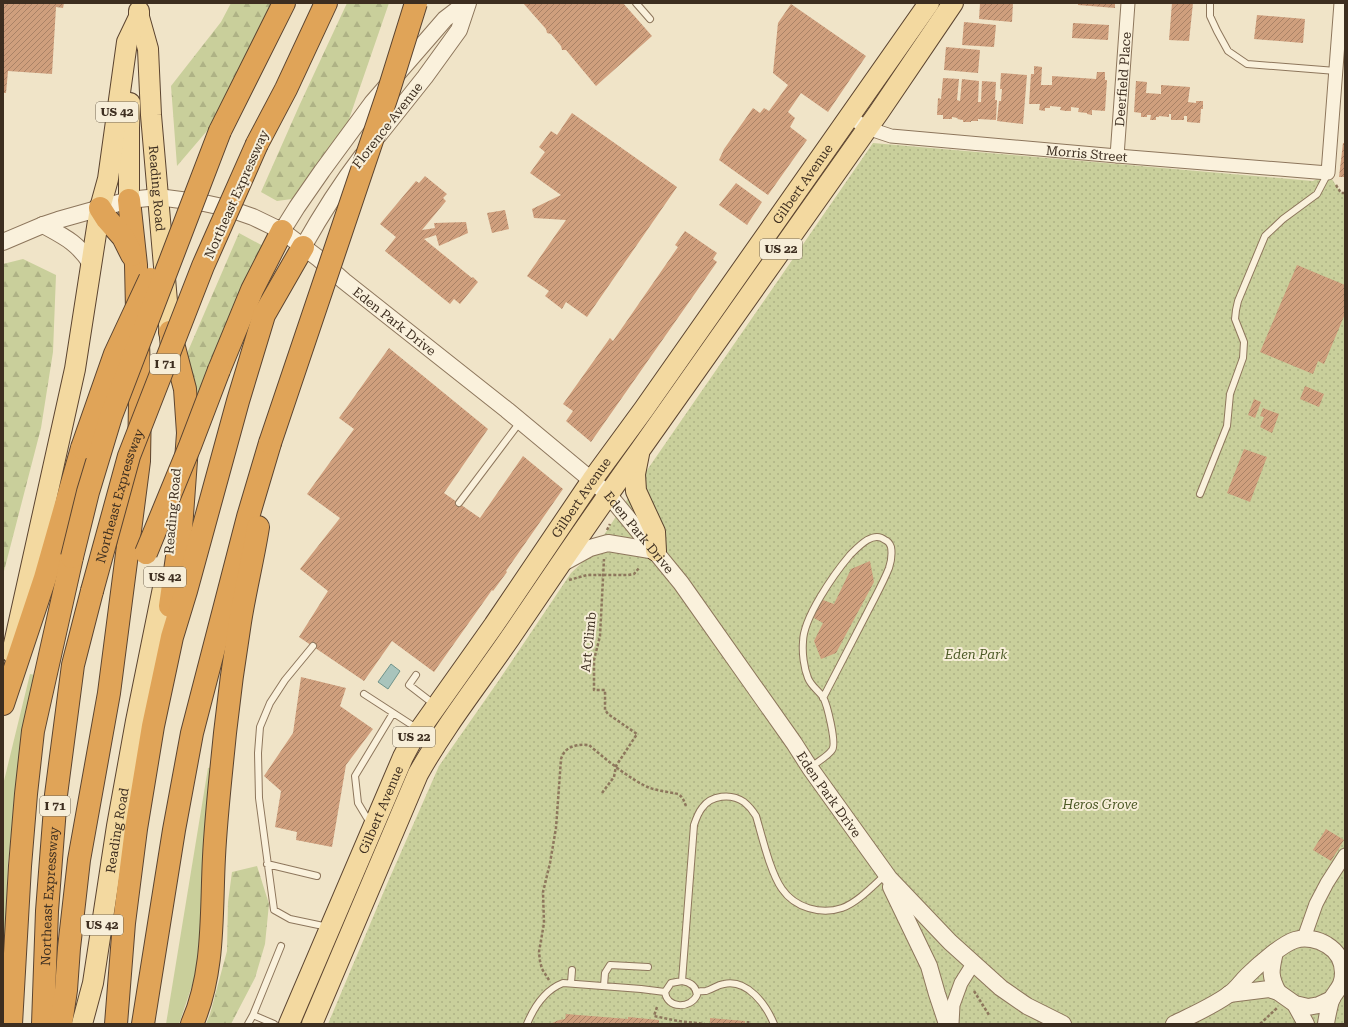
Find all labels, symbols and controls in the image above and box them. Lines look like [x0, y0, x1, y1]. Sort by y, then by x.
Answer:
street label: Deerfield Place [1112, 31, 1134, 127]
street label: Florence Avenue [349, 79, 426, 171]
road number: US 42 [96, 102, 138, 122]
street label: Northeast Expressway [201, 127, 272, 261]
street label: Gilbert Avenue [769, 141, 836, 227]
street label: Morris Street [1045, 143, 1128, 165]
street label: Reading Road [146, 145, 168, 233]
road number: US 22 [760, 239, 802, 259]
street label: Eden Park Drive [350, 284, 439, 359]
road number: I 71 [150, 354, 180, 374]
street label: Northeast Expressway [93, 426, 147, 565]
street label: Gilbert Avenue [548, 455, 614, 541]
street label: Reading Road [161, 467, 184, 555]
street label: Eden Park Drive [601, 488, 677, 576]
road number: US 42 [144, 567, 186, 587]
street label: Art Climb [578, 611, 599, 673]
park label: Eden Park [944, 647, 1008, 662]
road number: US 22 [393, 727, 435, 747]
street label: Eden Park Drive [793, 749, 864, 840]
street label: Gilbert Avenue [356, 764, 406, 856]
street label: Reading Road [103, 786, 132, 874]
road number: I 71 [40, 796, 70, 816]
park label: Heros Grove [1061, 797, 1138, 812]
street label: Northeast Expressway [38, 826, 62, 966]
road number: US 42 [81, 915, 123, 935]

